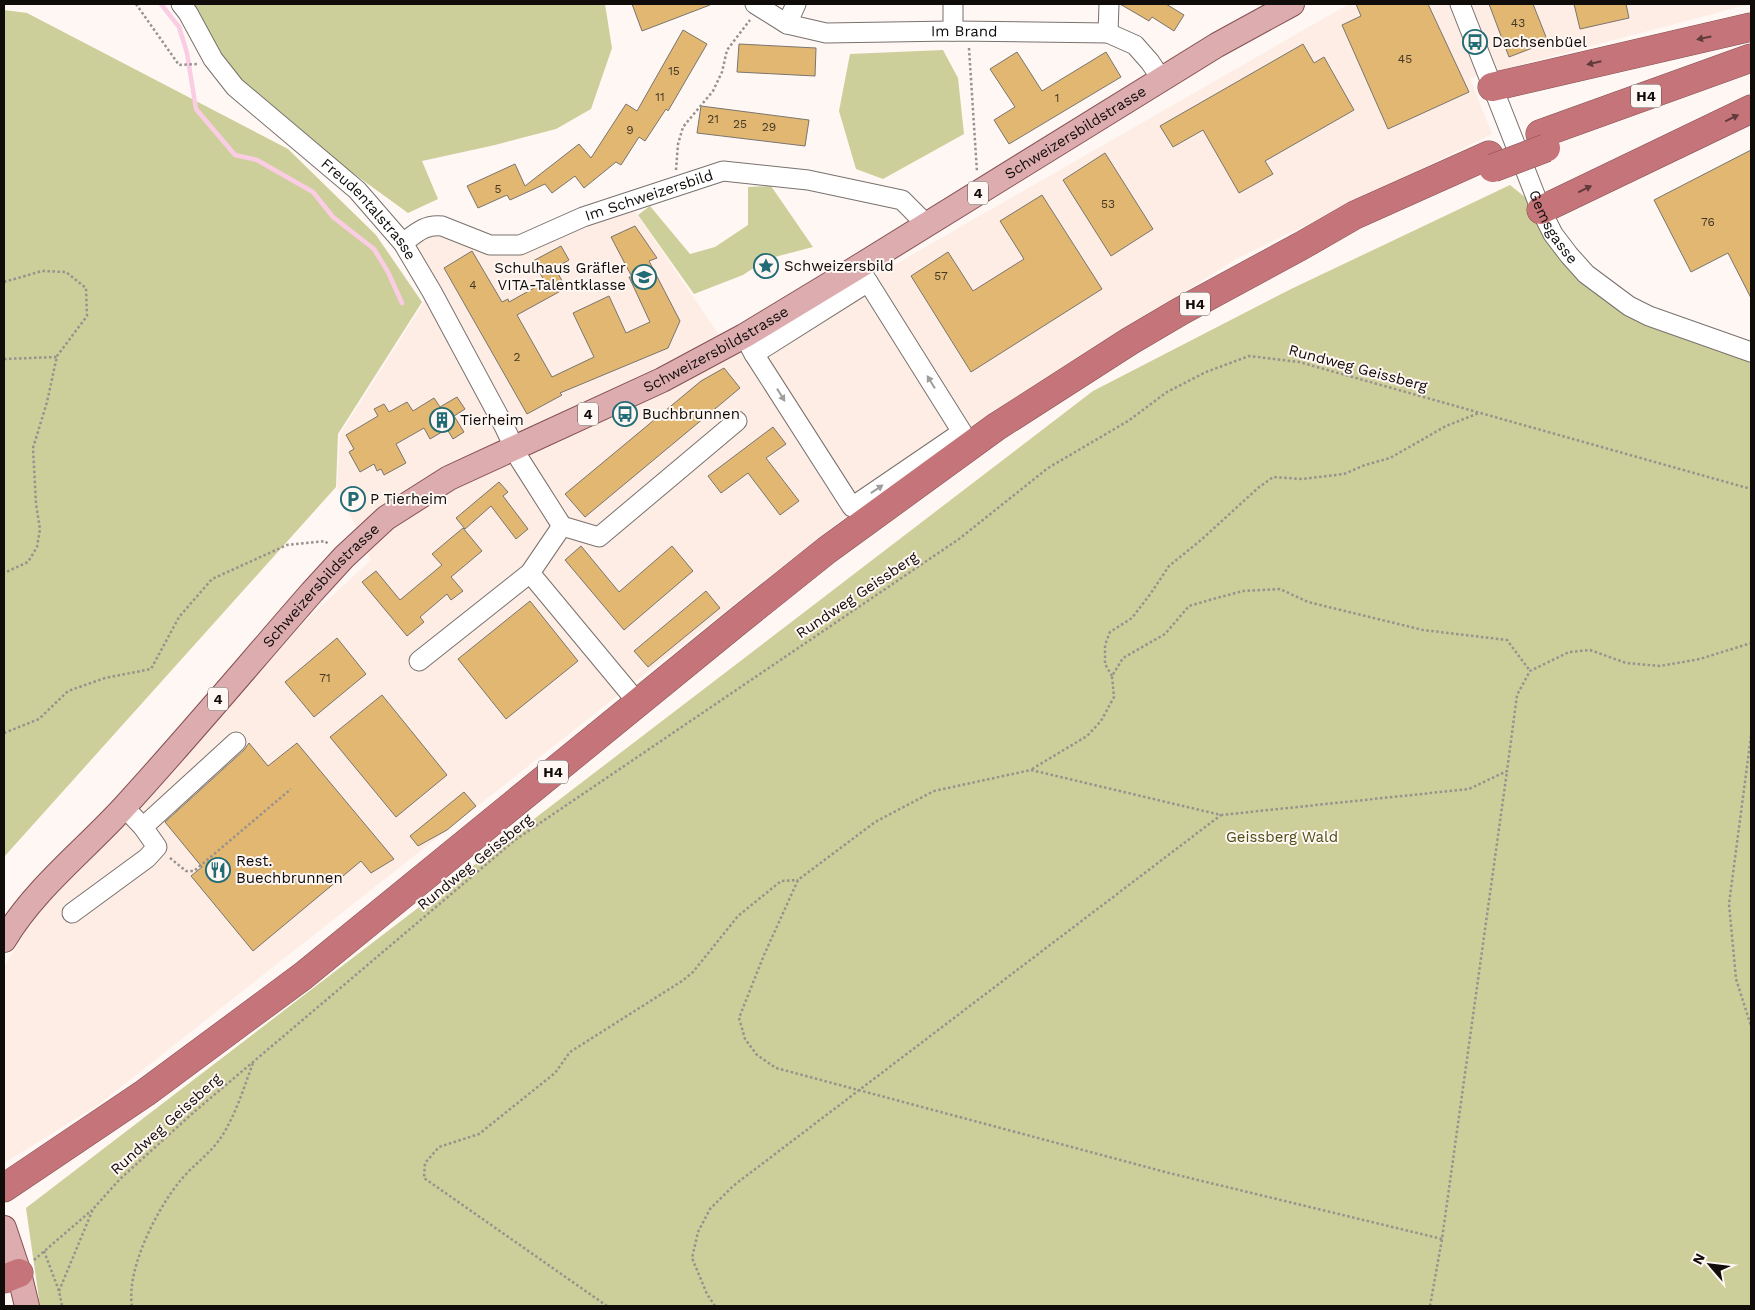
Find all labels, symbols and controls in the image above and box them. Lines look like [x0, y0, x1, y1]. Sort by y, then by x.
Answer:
house number: 43 [1511, 16, 1525, 30]
street label: Im Brand [931, 22, 998, 41]
bus stop icon: Dachsenbüel [1462, 29, 1488, 55]
place label: Dachsenbüel [1492, 33, 1587, 51]
one-way arrow [1696, 34, 1711, 42]
house number: 45 [1398, 52, 1412, 66]
one-way arrow [1586, 59, 1601, 67]
house number: 15 [668, 64, 680, 78]
street label: Schweizersbildstrasse [1001, 82, 1149, 183]
road number: H4 [1631, 84, 1661, 108]
house number: 11 [655, 90, 665, 104]
house number: 1 [1055, 91, 1059, 105]
house number: 21 [707, 112, 719, 126]
one-way arrow [1725, 114, 1739, 122]
house number: 25 [733, 117, 747, 131]
house number: 29 [762, 120, 776, 134]
house number: 9 [626, 123, 634, 137]
street label: Freudentalstrasse [318, 155, 420, 263]
street label: Im Schweizersbild [583, 166, 715, 225]
house number: 5 [495, 182, 502, 196]
road number: 4 [968, 182, 988, 204]
one-way arrow [1578, 185, 1592, 193]
street label: Gemsgasse [1525, 187, 1582, 268]
house number: 53 [1101, 197, 1115, 211]
house number: 76 [1701, 215, 1715, 229]
place icon: Schweizersbild [753, 253, 779, 279]
place label: Schweizersbild [784, 257, 894, 275]
place label: Schulhaus Gräfler VITA-Talentklasse [494, 259, 626, 294]
school or university icon: Schulhaus Gräfler VITA-Talentklasse [631, 264, 657, 290]
house number: 57 [934, 269, 948, 283]
house number: 4 [469, 278, 477, 292]
road number: H4 [1180, 292, 1210, 316]
street label: Schweizersbildstrasse [641, 302, 792, 396]
street label: Rundweg Geissberg [1287, 341, 1429, 395]
house number: 2 [514, 350, 521, 364]
one-way arrow [926, 375, 935, 388]
one-way arrow [776, 389, 785, 402]
bus stop icon: Buchbrunnen [612, 401, 638, 427]
road number: 4 [578, 402, 598, 426]
place label: Buchbrunnen [642, 405, 740, 423]
building icon: Tierheim [429, 407, 455, 433]
place label: Tierheim [460, 411, 524, 429]
one-way arrow [870, 485, 884, 494]
parking icon: P Tierheim [340, 486, 366, 512]
place label: P Tierheim [370, 490, 447, 508]
street label: Schweizersbildstrasse [259, 520, 383, 651]
street label: Rundweg Geissberg [793, 548, 921, 642]
house number: 71 [319, 671, 331, 685]
road number: 4 [208, 688, 228, 711]
road number: H4 [538, 760, 568, 784]
street label: Rundweg Geissberg [414, 810, 536, 914]
park label: Geissberg Wald [1226, 828, 1338, 846]
place label: Rest. Buechbrunnen [236, 852, 343, 887]
restaurant icon: Rest. Buechbrunnen [205, 857, 231, 883]
street label: Rundweg Geissberg [107, 1069, 225, 1178]
north arrow [1685, 1240, 1735, 1290]
text: N [1689, 1251, 1708, 1267]

